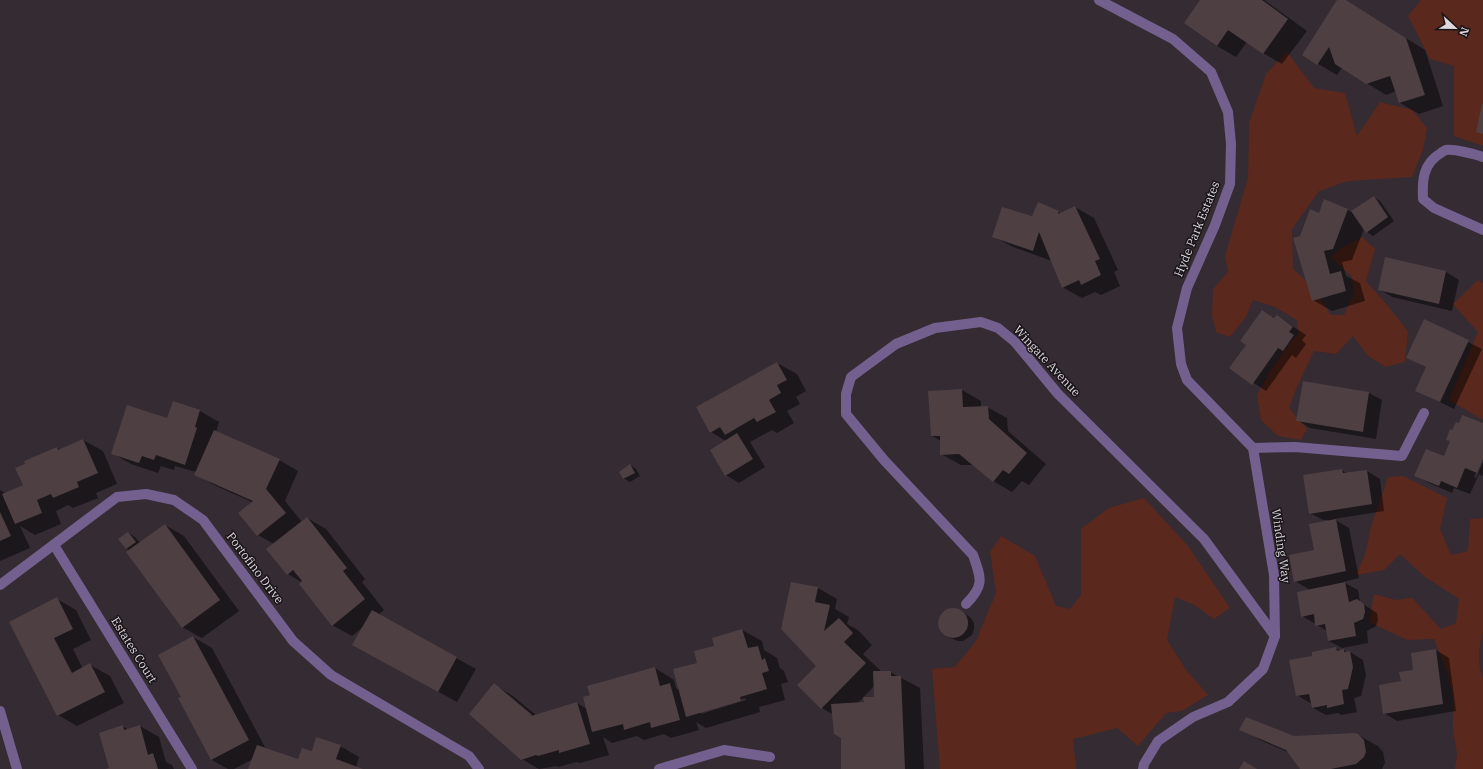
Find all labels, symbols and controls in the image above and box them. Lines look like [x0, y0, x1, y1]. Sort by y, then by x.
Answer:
north arrow [1435, 8, 1475, 48]
text: N [1456, 25, 1472, 39]
street label: Hyde Park Estates [1170, 179, 1223, 279]
street label: Wingate Avenue [1011, 322, 1084, 399]
street label: Winding Way [1269, 508, 1294, 585]
street label: Portofino Drive [224, 529, 287, 606]
street label: Estates Court [108, 614, 161, 686]

